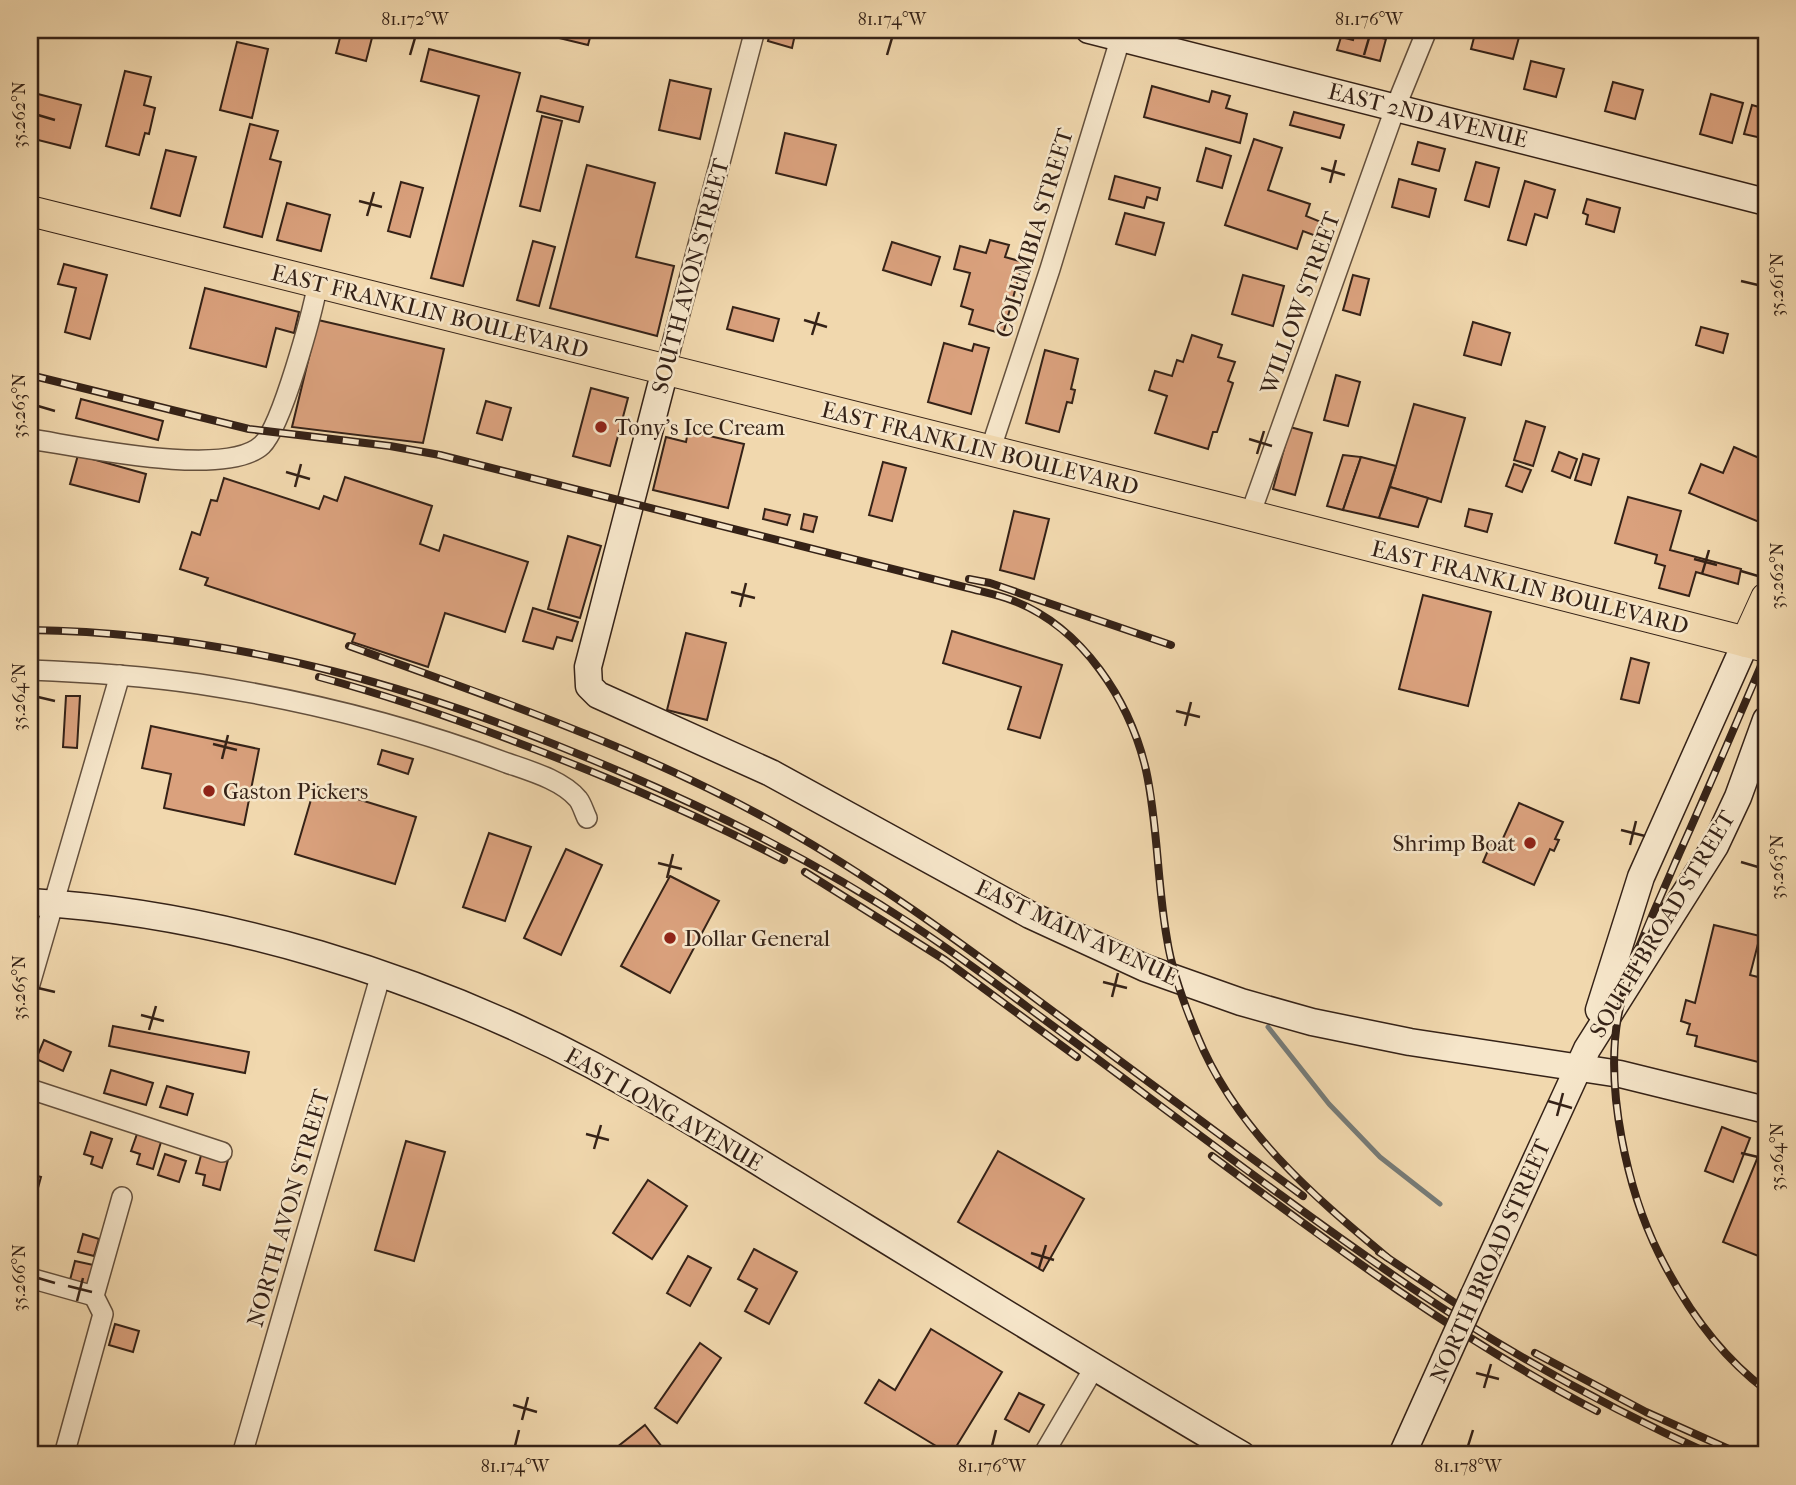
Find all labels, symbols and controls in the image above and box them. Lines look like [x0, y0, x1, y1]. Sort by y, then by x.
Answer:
text: 81.172°W [381, 9, 450, 30]
text: 81.174°W [858, 9, 928, 30]
text: 81.176°W [1335, 9, 1404, 30]
street label: EAST 2ND AVENUE [1325, 78, 1531, 153]
text: 35.262°N [9, 81, 30, 149]
street label: COLUMBIA STREET [990, 125, 1079, 341]
street label: SOUTH AVON STREET [646, 155, 735, 397]
street label: WILLOW STREET [1255, 208, 1346, 399]
text: 35.261°N [1767, 253, 1788, 317]
street label: EAST FRANKLIN BOULEVARD [268, 259, 591, 364]
text: 35.263°N [9, 373, 30, 439]
street label: EAST FRANKLIN BOULEVARD [818, 396, 1141, 501]
place label: Tony's Ice Cream [615, 414, 785, 441]
marker: Tony's Ice Cream [593, 419, 609, 435]
street label: EAST FRANKLIN BOULEVARD [1368, 535, 1691, 640]
text: 35.262°N [1767, 542, 1788, 610]
text: 35.264°N [9, 662, 30, 731]
place label: Gaston Pickers [223, 778, 368, 805]
marker: Gaston Pickers [201, 783, 217, 799]
street label: SOUTH BROAD STREET [1584, 806, 1741, 1043]
place label: Shrimp Boat [1393, 830, 1516, 857]
text: 35.263°N [1767, 834, 1788, 900]
marker: Shrimp Boat [1522, 835, 1538, 851]
street label: EAST MAIN AVENUE [971, 874, 1182, 991]
place label: Dollar General [684, 925, 831, 952]
marker: Dollar General [662, 930, 678, 946]
text: 35.265°N [9, 955, 30, 1021]
street label: EAST LONG AVENUE [560, 1042, 767, 1177]
street label: NORTH AVON STREET [242, 1086, 335, 1330]
text: 35.264°N [1767, 1122, 1788, 1191]
street label: NORTH BROAD STREET [1425, 1135, 1557, 1387]
text: 35.266°N [9, 1244, 30, 1312]
text: 81.174°W [481, 1456, 551, 1477]
text: 81.176°W [958, 1456, 1027, 1477]
text: 81.178°W [1434, 1456, 1503, 1477]

